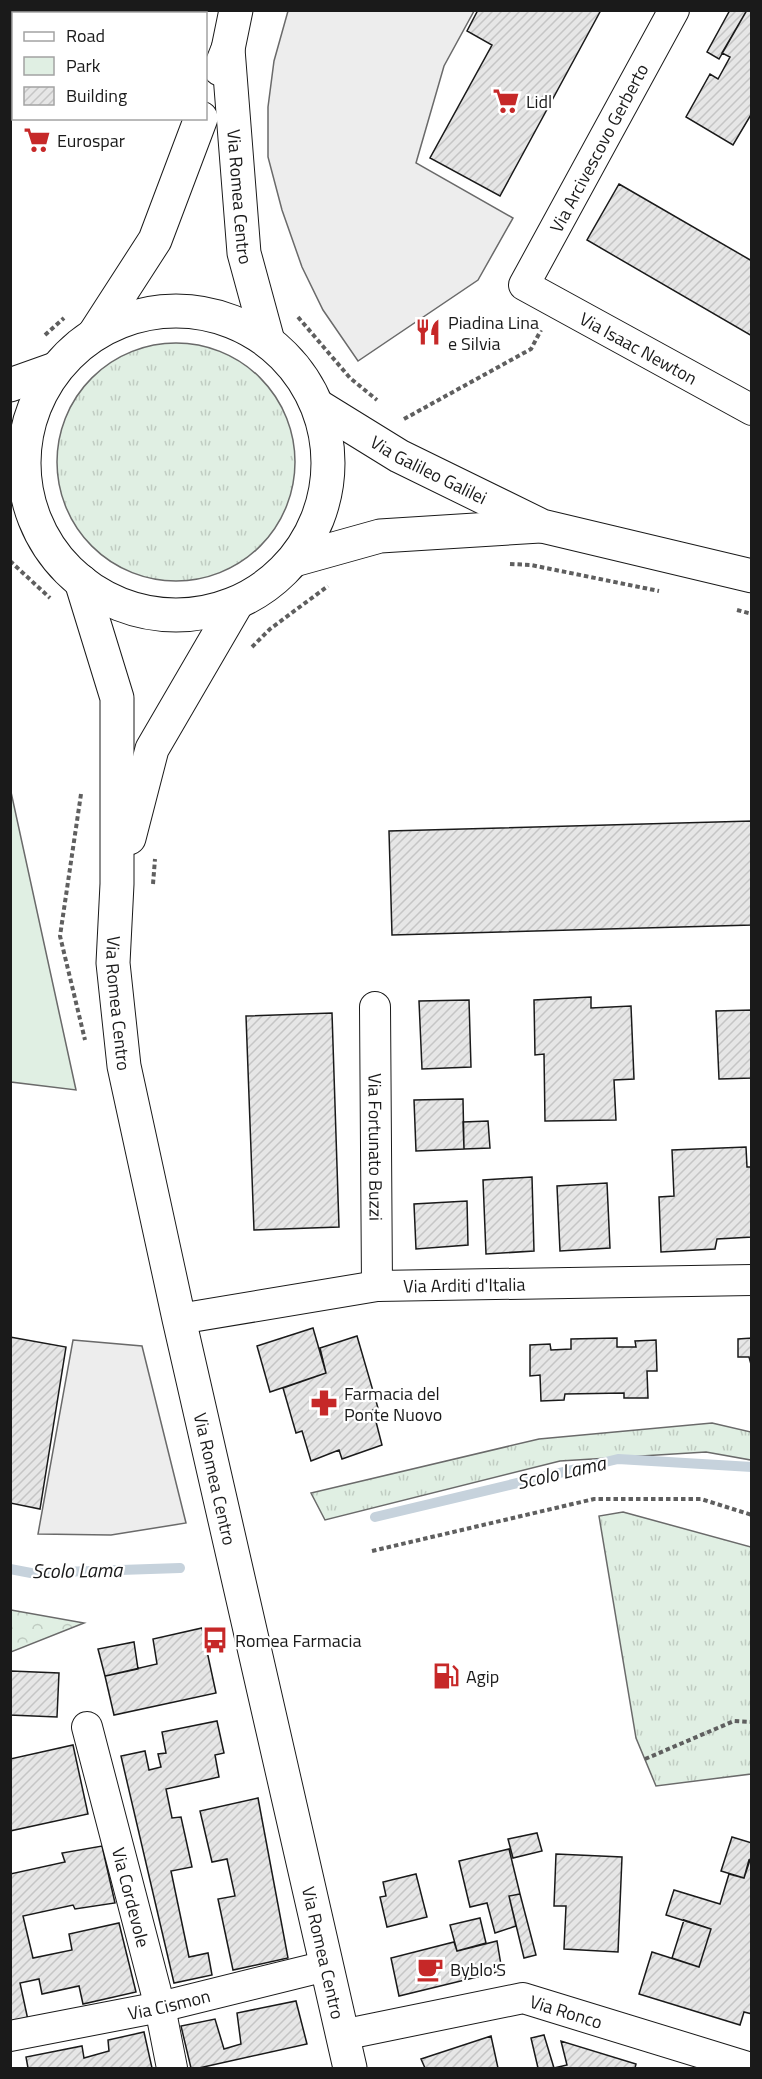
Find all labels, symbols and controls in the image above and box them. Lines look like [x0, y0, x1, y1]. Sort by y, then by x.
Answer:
legend [12, 12, 207, 120]
text: Road [66, 22, 105, 49]
text: Park [66, 52, 101, 79]
street label: Via Arcivescovo Gerberto [543, 59, 655, 237]
text: Building [66, 82, 127, 109]
supermarket icon: Lidl [491, 86, 521, 116]
place label: Lidl [526, 88, 552, 115]
supermarket icon: Eurospar [22, 125, 52, 155]
place label: Eurospar [57, 127, 125, 154]
street label: Via Romea Centro [221, 128, 260, 267]
street label: Via Isaac Newton [575, 305, 702, 391]
place label: Piadina Lina e Silvia [448, 309, 539, 357]
restaurant icon: Piadina Lina e Silvia [413, 317, 443, 347]
street label: Via Galileo Galilei [365, 428, 492, 511]
street label: Via Romea Centro [100, 935, 138, 1072]
street label: Via Fortunato Buzzi [362, 1073, 390, 1221]
street label: Via Arditi d'Italia [403, 1270, 526, 1299]
place label: Farmacia del Ponte Nuovo [344, 1380, 442, 1428]
pharmacy icon: Farmacia del Ponte Nuovo [309, 1388, 339, 1418]
street label: Via Romea Centro [187, 1410, 244, 1548]
water label: Scolo Lama [513, 1447, 609, 1497]
water label: Scolo Lama [32, 1554, 123, 1586]
bus stop icon: Romea Farmacia [200, 1625, 230, 1655]
place label: Romea Farmacia [235, 1627, 362, 1654]
fuel station icon: Agip [431, 1661, 461, 1691]
place label: Agip [466, 1663, 499, 1690]
street label: Via Cordevole [105, 1844, 157, 1950]
street label: Via Romea Centro [295, 1884, 352, 2022]
cafe icon: Byblo'S [415, 1954, 445, 1984]
place label: Byblo'S [450, 1956, 506, 1983]
street label: Via Cismon [125, 1982, 213, 2026]
street label: Via Ronco [527, 1987, 606, 2035]

